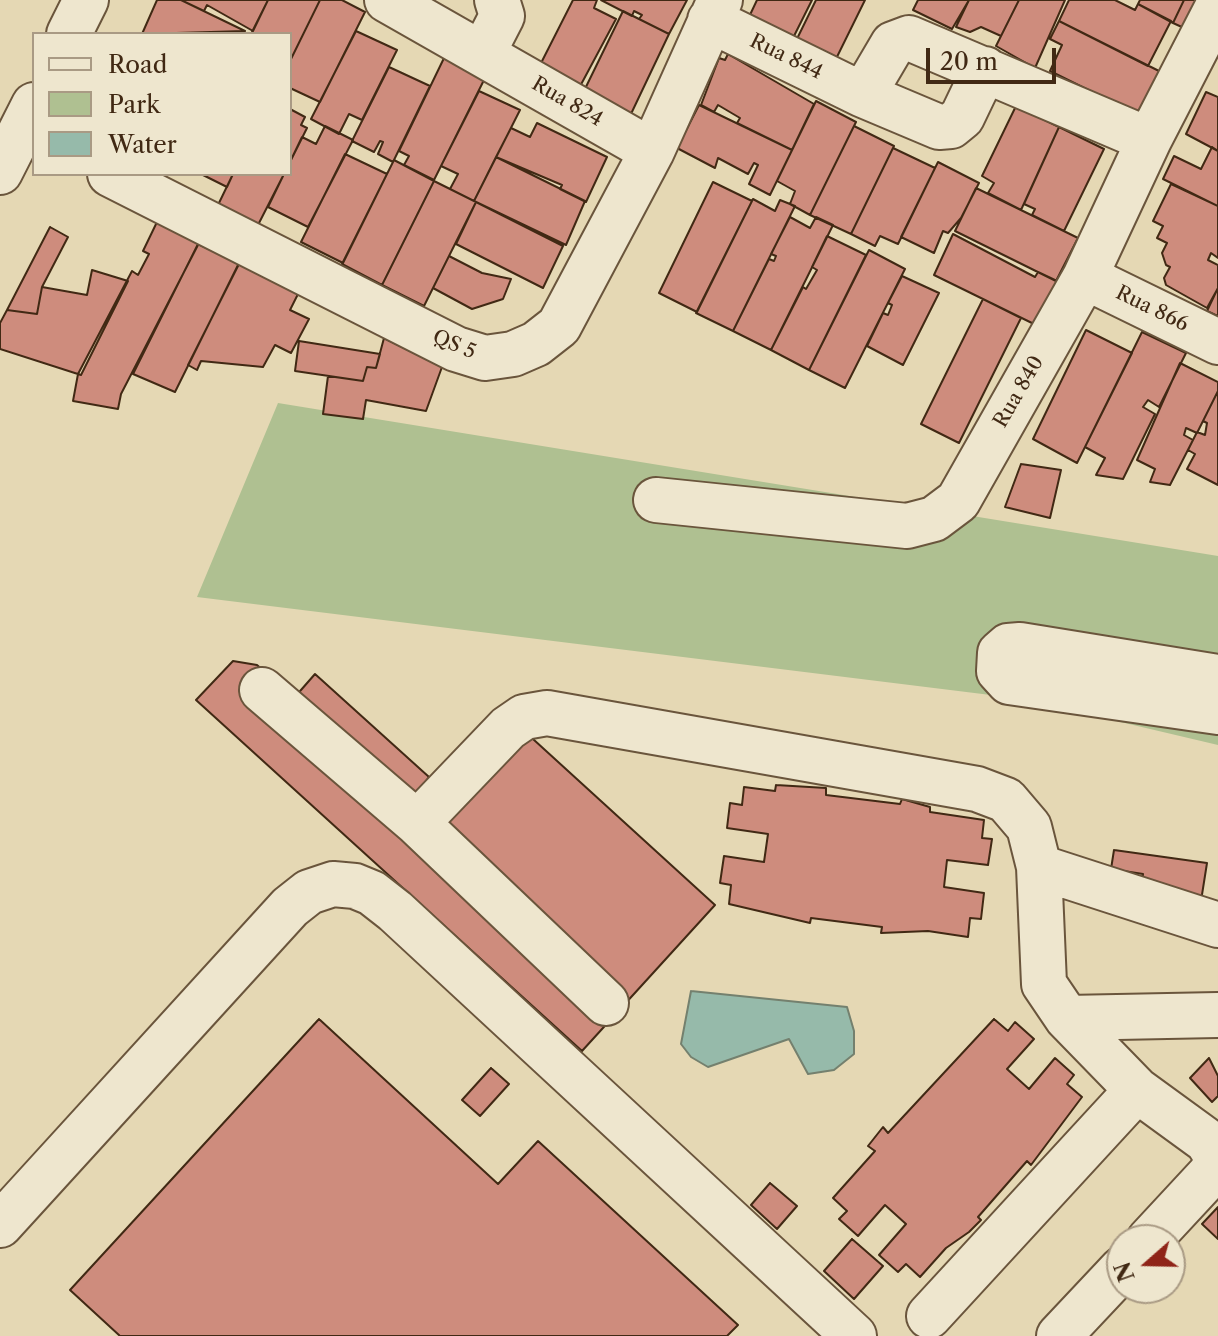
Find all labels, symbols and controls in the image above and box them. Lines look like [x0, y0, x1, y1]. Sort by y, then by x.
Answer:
street label: Rua 844 [746, 29, 826, 85]
legend [32, 32, 292, 176]
scale bar [930, 32, 1060, 82]
text: 20 m [940, 47, 998, 76]
text: Road [108, 50, 167, 79]
street label: Rua 824 [527, 72, 607, 132]
text: Park [108, 90, 160, 119]
text: Water [108, 130, 177, 159]
street label: Rua 866 [1112, 281, 1192, 337]
street label: QS 5 [429, 325, 479, 365]
street label: Rua 840 [989, 352, 1049, 432]
north arrow [1106, 1224, 1186, 1304]
text: N [1109, 1258, 1141, 1285]

